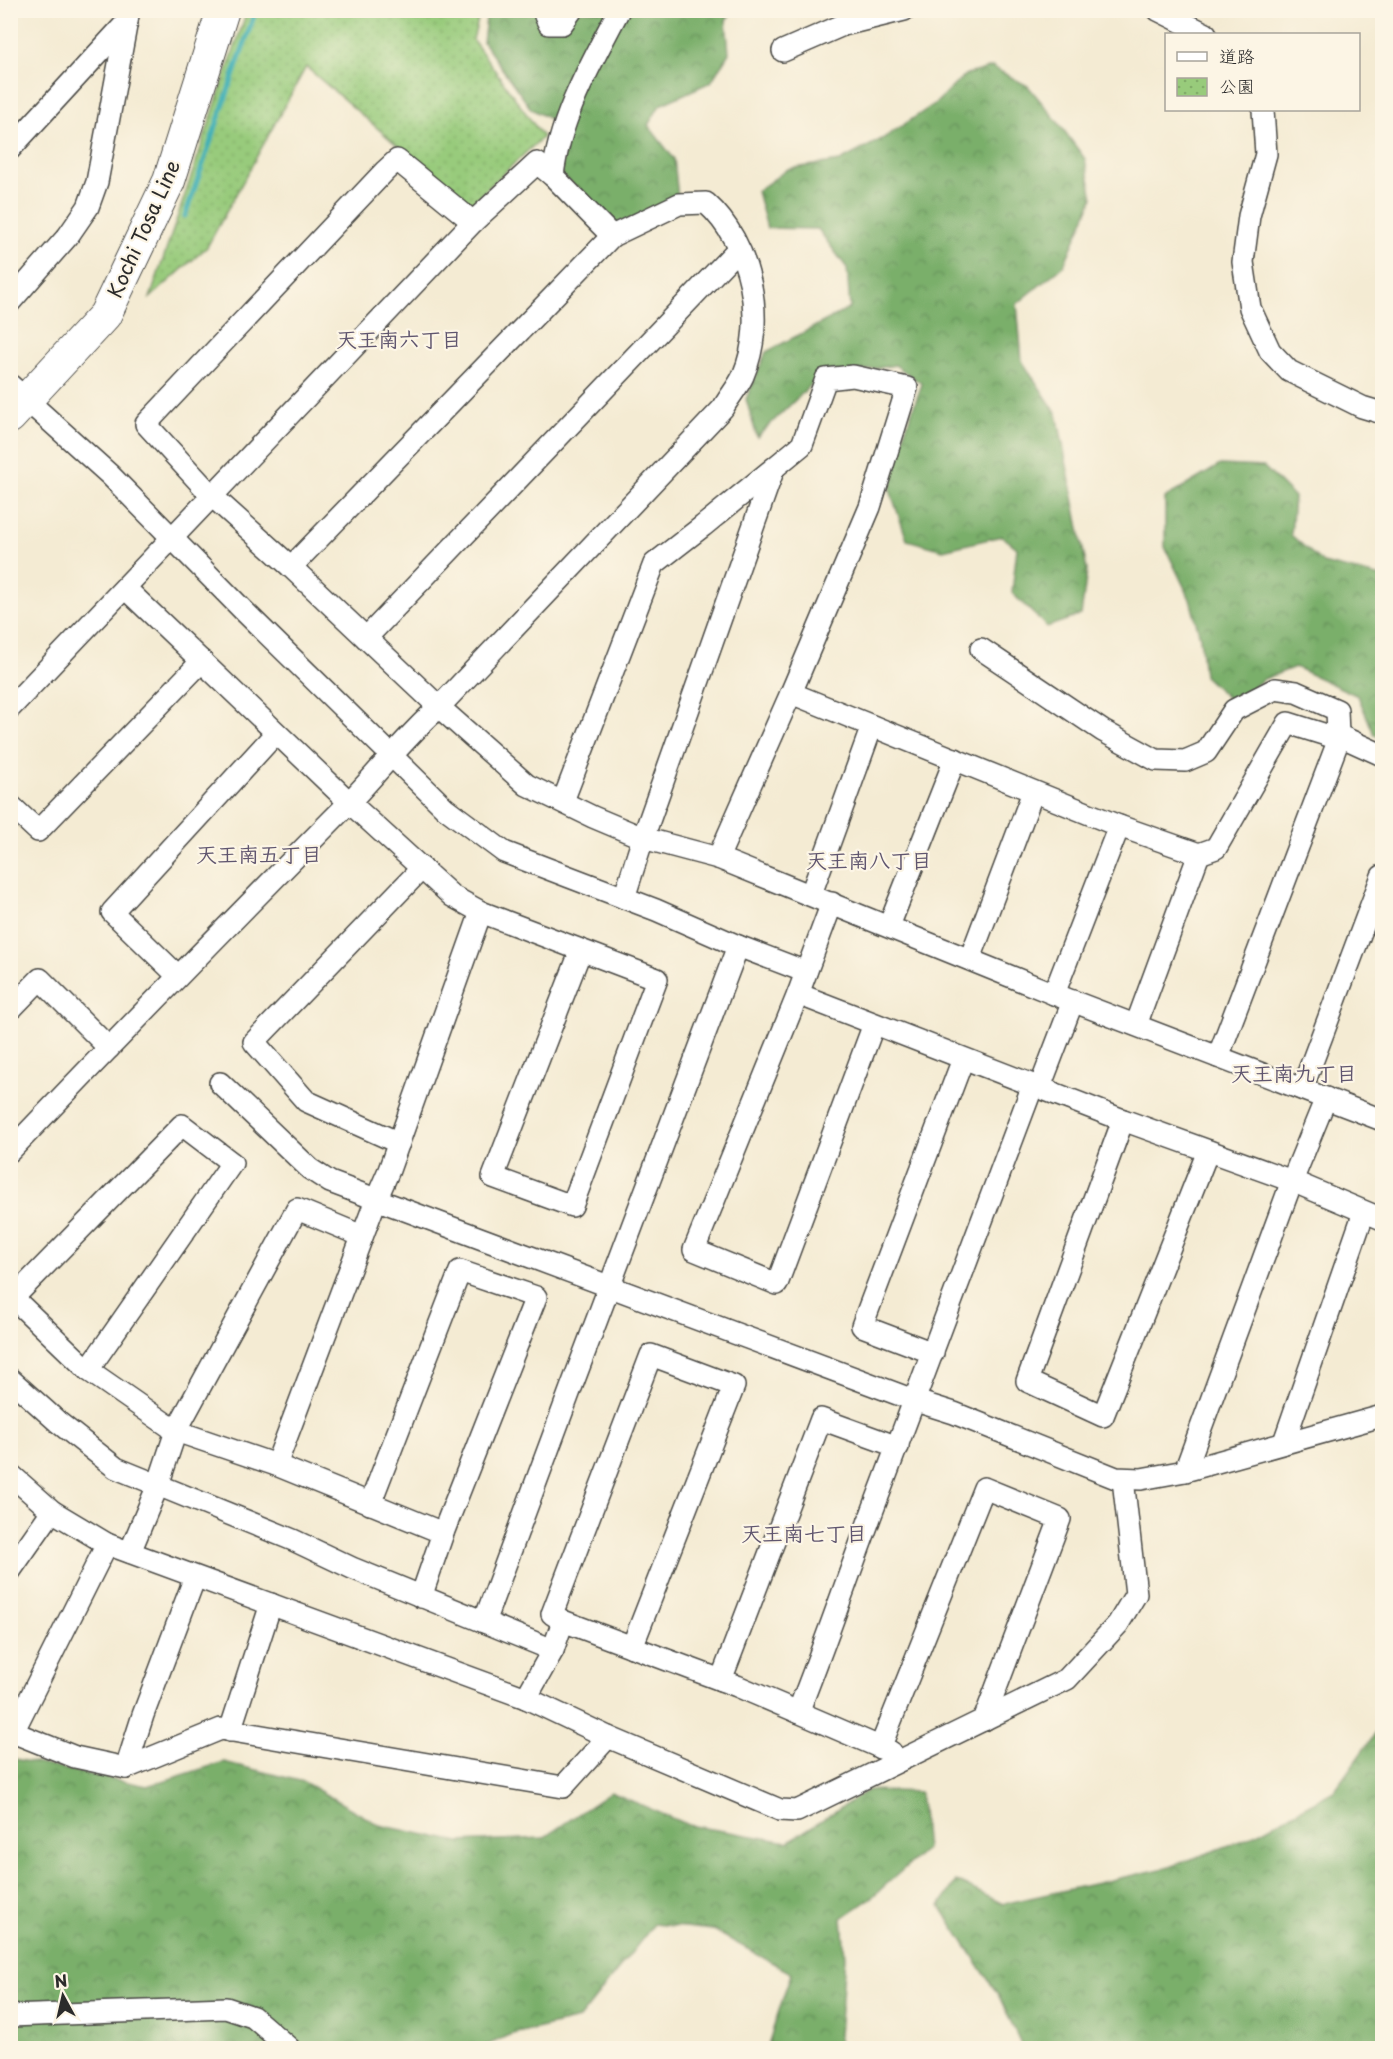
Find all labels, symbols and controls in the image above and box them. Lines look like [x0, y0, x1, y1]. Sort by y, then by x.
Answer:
legend [1165, 33, 1360, 111]
text: 道路 [1219, 42, 1255, 69]
text: 公園 [1219, 72, 1255, 99]
street label: Kochi Tosa Line [99, 155, 187, 303]
district label: 天王南六丁目 [336, 322, 462, 354]
district label: 天王南五丁目 [196, 837, 322, 869]
district label: 天王南八丁目 [806, 843, 932, 875]
district label: 天王南九丁目 [1231, 1056, 1357, 1088]
district label: 天王南七丁目 [741, 1516, 867, 1548]
north arrow [33, 1966, 93, 2026]
text: N [53, 1967, 69, 1993]

